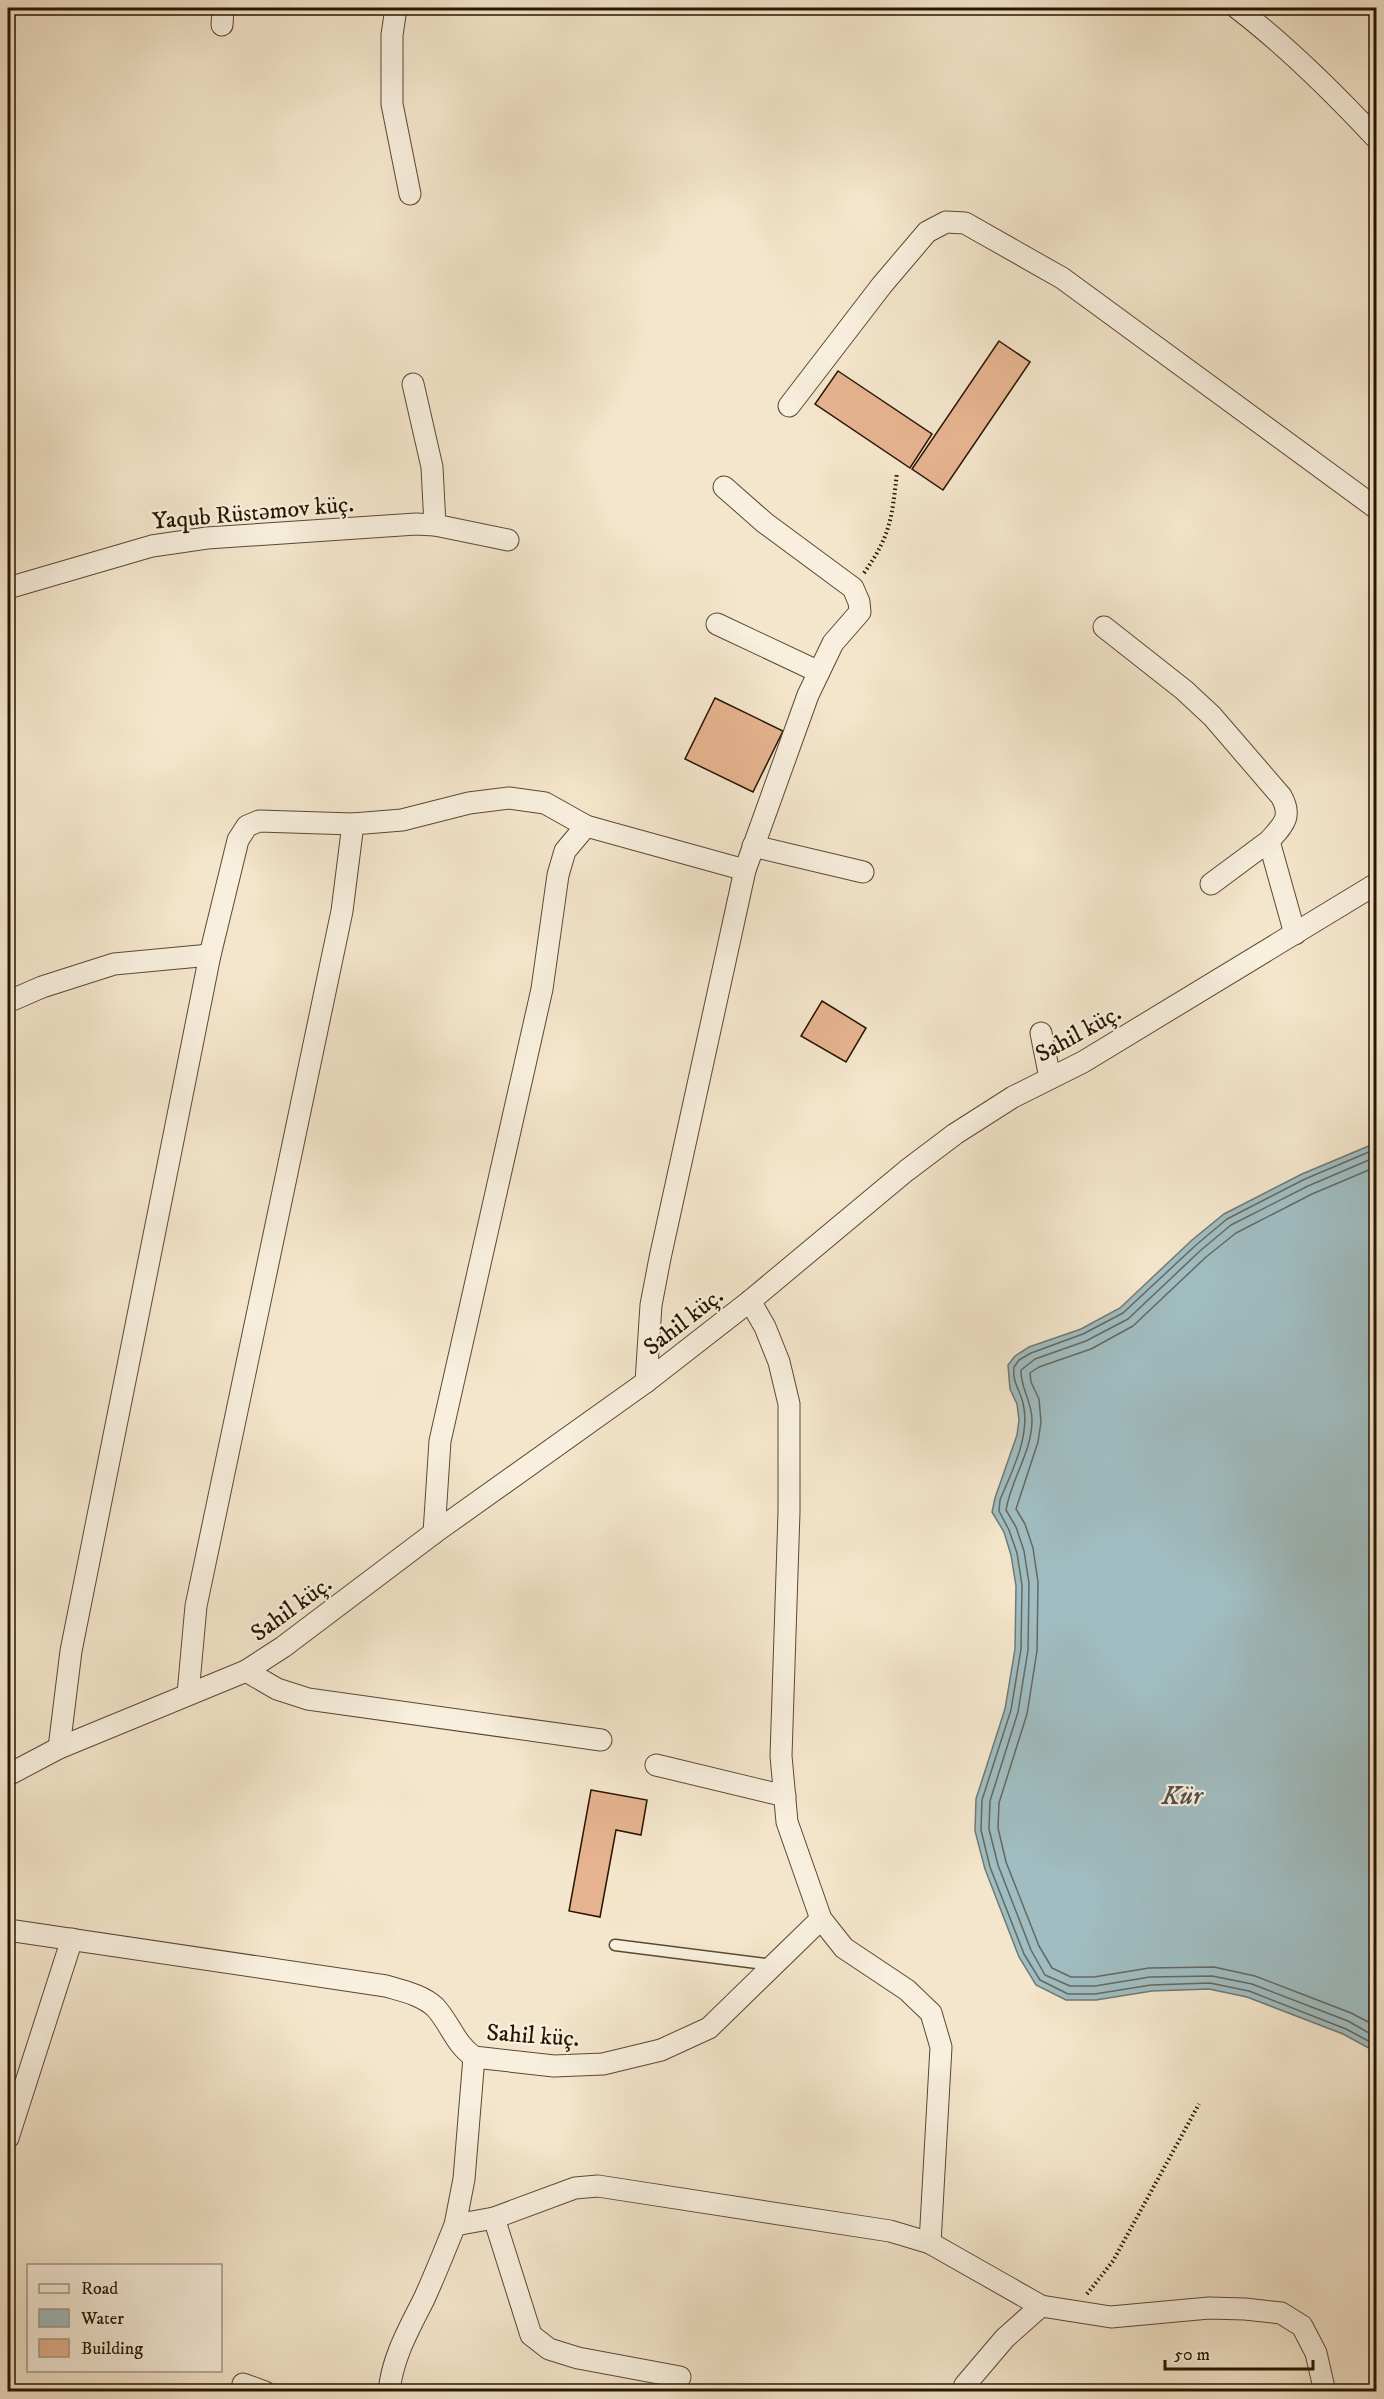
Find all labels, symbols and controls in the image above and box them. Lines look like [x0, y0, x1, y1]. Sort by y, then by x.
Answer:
street label: Yaqub Rüstəmov küç. [151, 489, 355, 537]
street label: Sahil küç. [1030, 998, 1127, 1070]
street label: Sahil küç. [638, 1281, 730, 1362]
street label: Sahil küç. [245, 1569, 338, 1648]
water label: Kür [1161, 1780, 1204, 1813]
street label: Sahil küç. [485, 2018, 581, 2054]
legend [27, 2264, 222, 2372]
text: Road [81, 2278, 118, 2300]
text: Water [80, 2308, 124, 2330]
scale bar [1165, 2333, 1314, 2371]
text: Building [81, 2338, 143, 2360]
text: 50 m [1174, 2344, 1210, 2366]

